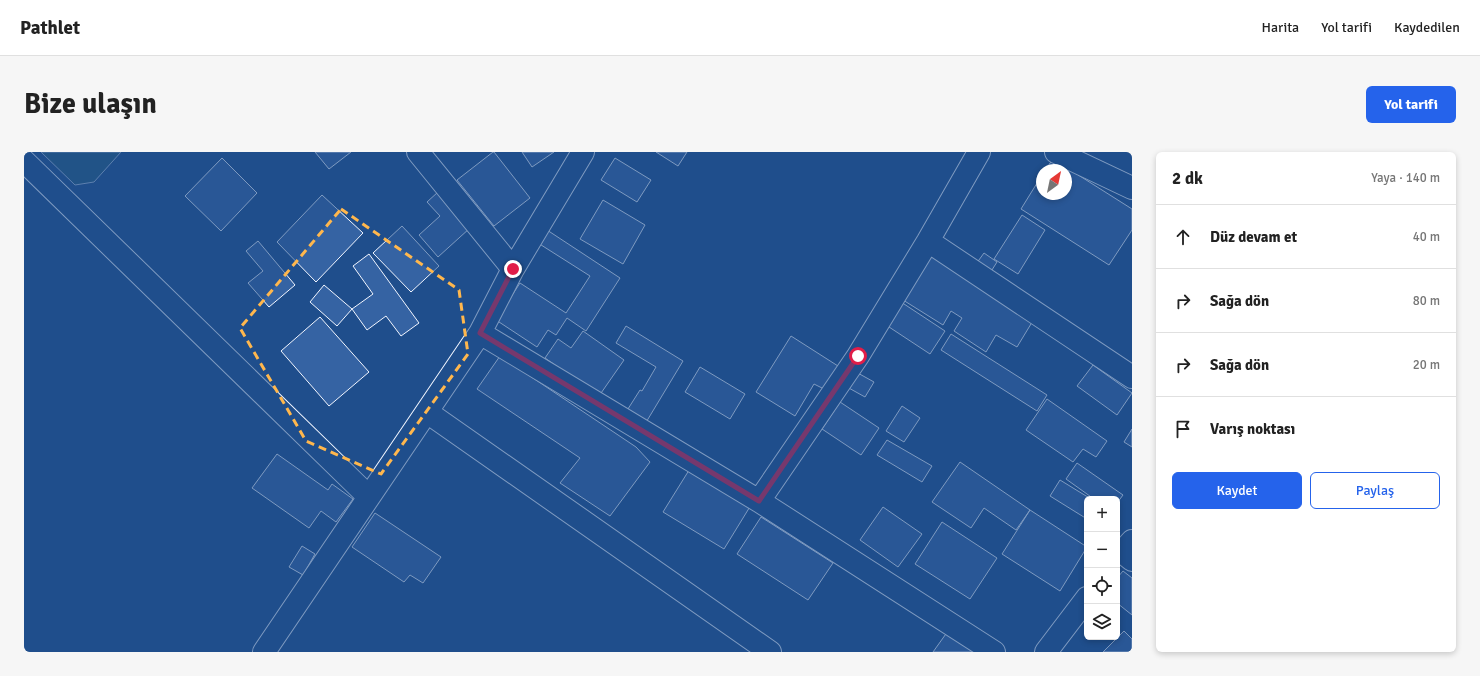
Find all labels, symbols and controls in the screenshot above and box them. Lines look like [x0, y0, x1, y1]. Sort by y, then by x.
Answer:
text: Pathlet [20, 16, 80, 40]
text: Harita [1262, 19, 1299, 36]
text: Yol tarifi [1321, 19, 1372, 36]
text: Kaydedilen [1394, 19, 1460, 36]
button: Yol tarifi [1366, 86, 1456, 123]
text: Bize ulaşın [24, 87, 157, 121]
north arrow [1036, 164, 1072, 200]
text: 2 dk [1172, 168, 1203, 189]
text: Yaya · 140 m [1371, 170, 1440, 186]
icon: ahead [1172, 226, 1194, 248]
text: Düz devam et [1210, 228, 1297, 246]
text: 40 m [1413, 229, 1440, 245]
route end [504, 260, 522, 278]
icon: right [1172, 290, 1194, 312]
text: Sağa dön [1210, 292, 1269, 310]
text: 80 m [1413, 293, 1440, 309]
route start [849, 347, 867, 365]
icon: right [1172, 354, 1194, 376]
text: Sağa dön [1210, 356, 1269, 374]
text: 20 m [1413, 357, 1440, 373]
icon: arrive [1172, 418, 1194, 440]
text: Varış noktası [1210, 420, 1295, 438]
button: Kaydet [1172, 472, 1302, 509]
button: Paylaş [1310, 472, 1440, 509]
map controls [1084, 496, 1120, 640]
button: + [1084, 496, 1120, 532]
button: − [1084, 532, 1120, 568]
button: locate [1084, 568, 1120, 604]
button: layers [1084, 604, 1120, 640]

